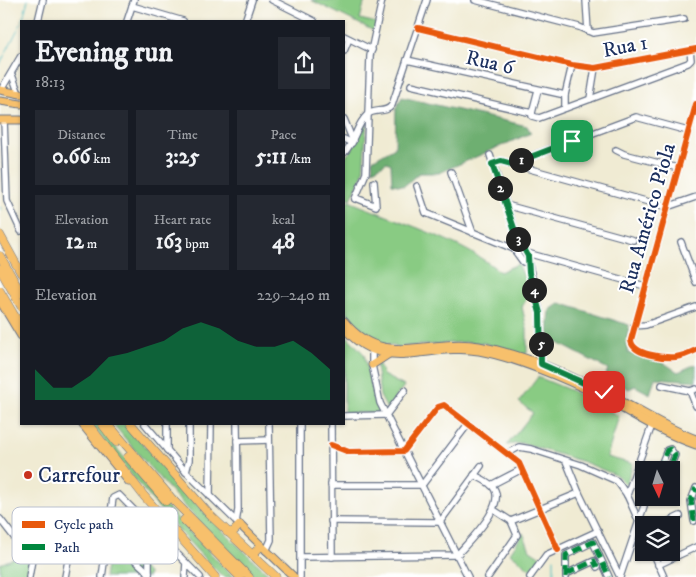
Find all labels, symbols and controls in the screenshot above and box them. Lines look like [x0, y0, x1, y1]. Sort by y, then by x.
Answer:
street label: Rua 1 [601, 30, 650, 64]
text: Evening run [35, 35, 173, 70]
button: share [278, 37, 330, 89]
street label: Rua 6 [463, 45, 517, 81]
text: 18:13 [35, 72, 65, 92]
pin [551, 120, 593, 162]
text: Distance [57, 126, 106, 144]
text: Time [167, 126, 198, 144]
text: Pace [271, 126, 296, 144]
icon: arrive [558, 127, 586, 155]
street label: Rua Américo Piola [614, 140, 682, 296]
text: 0.66 [52, 144, 90, 170]
text: 3:25 [166, 144, 199, 170]
text: 5:11 [256, 144, 287, 170]
pin: 1 [508, 148, 534, 172]
text: km [90, 150, 111, 168]
text: /km [287, 150, 311, 168]
text: 1 [519, 151, 524, 169]
pin: 2 [488, 176, 512, 200]
text: 2 [497, 179, 504, 197]
text: Elevation [54, 211, 109, 229]
text: Heart rate [154, 211, 211, 229]
text: kcal [272, 211, 295, 229]
pin: 3 [506, 226, 530, 252]
text: 12 [66, 229, 84, 255]
text: 163 [156, 229, 182, 255]
text: 48 [272, 229, 295, 255]
text: 3 [516, 230, 521, 248]
text: m [84, 235, 97, 253]
text: bpm [182, 235, 209, 253]
pin: 4 [522, 278, 546, 302]
text: 4 [530, 281, 539, 299]
text: Elevation [35, 285, 97, 305]
text: 229–240 m [257, 285, 330, 305]
pin: 5 [528, 332, 554, 356]
text: 5 [538, 335, 545, 353]
pin [583, 371, 625, 413]
icon: check [590, 378, 618, 406]
north arrow [635, 461, 680, 506]
map controls [635, 461, 680, 561]
place label: Carrefour [38, 463, 120, 489]
marker: Carrefour [22, 469, 34, 481]
legend [12, 507, 178, 564]
text: Cycle path [54, 516, 114, 534]
button: layers [635, 516, 680, 561]
text: Path [54, 539, 81, 557]

